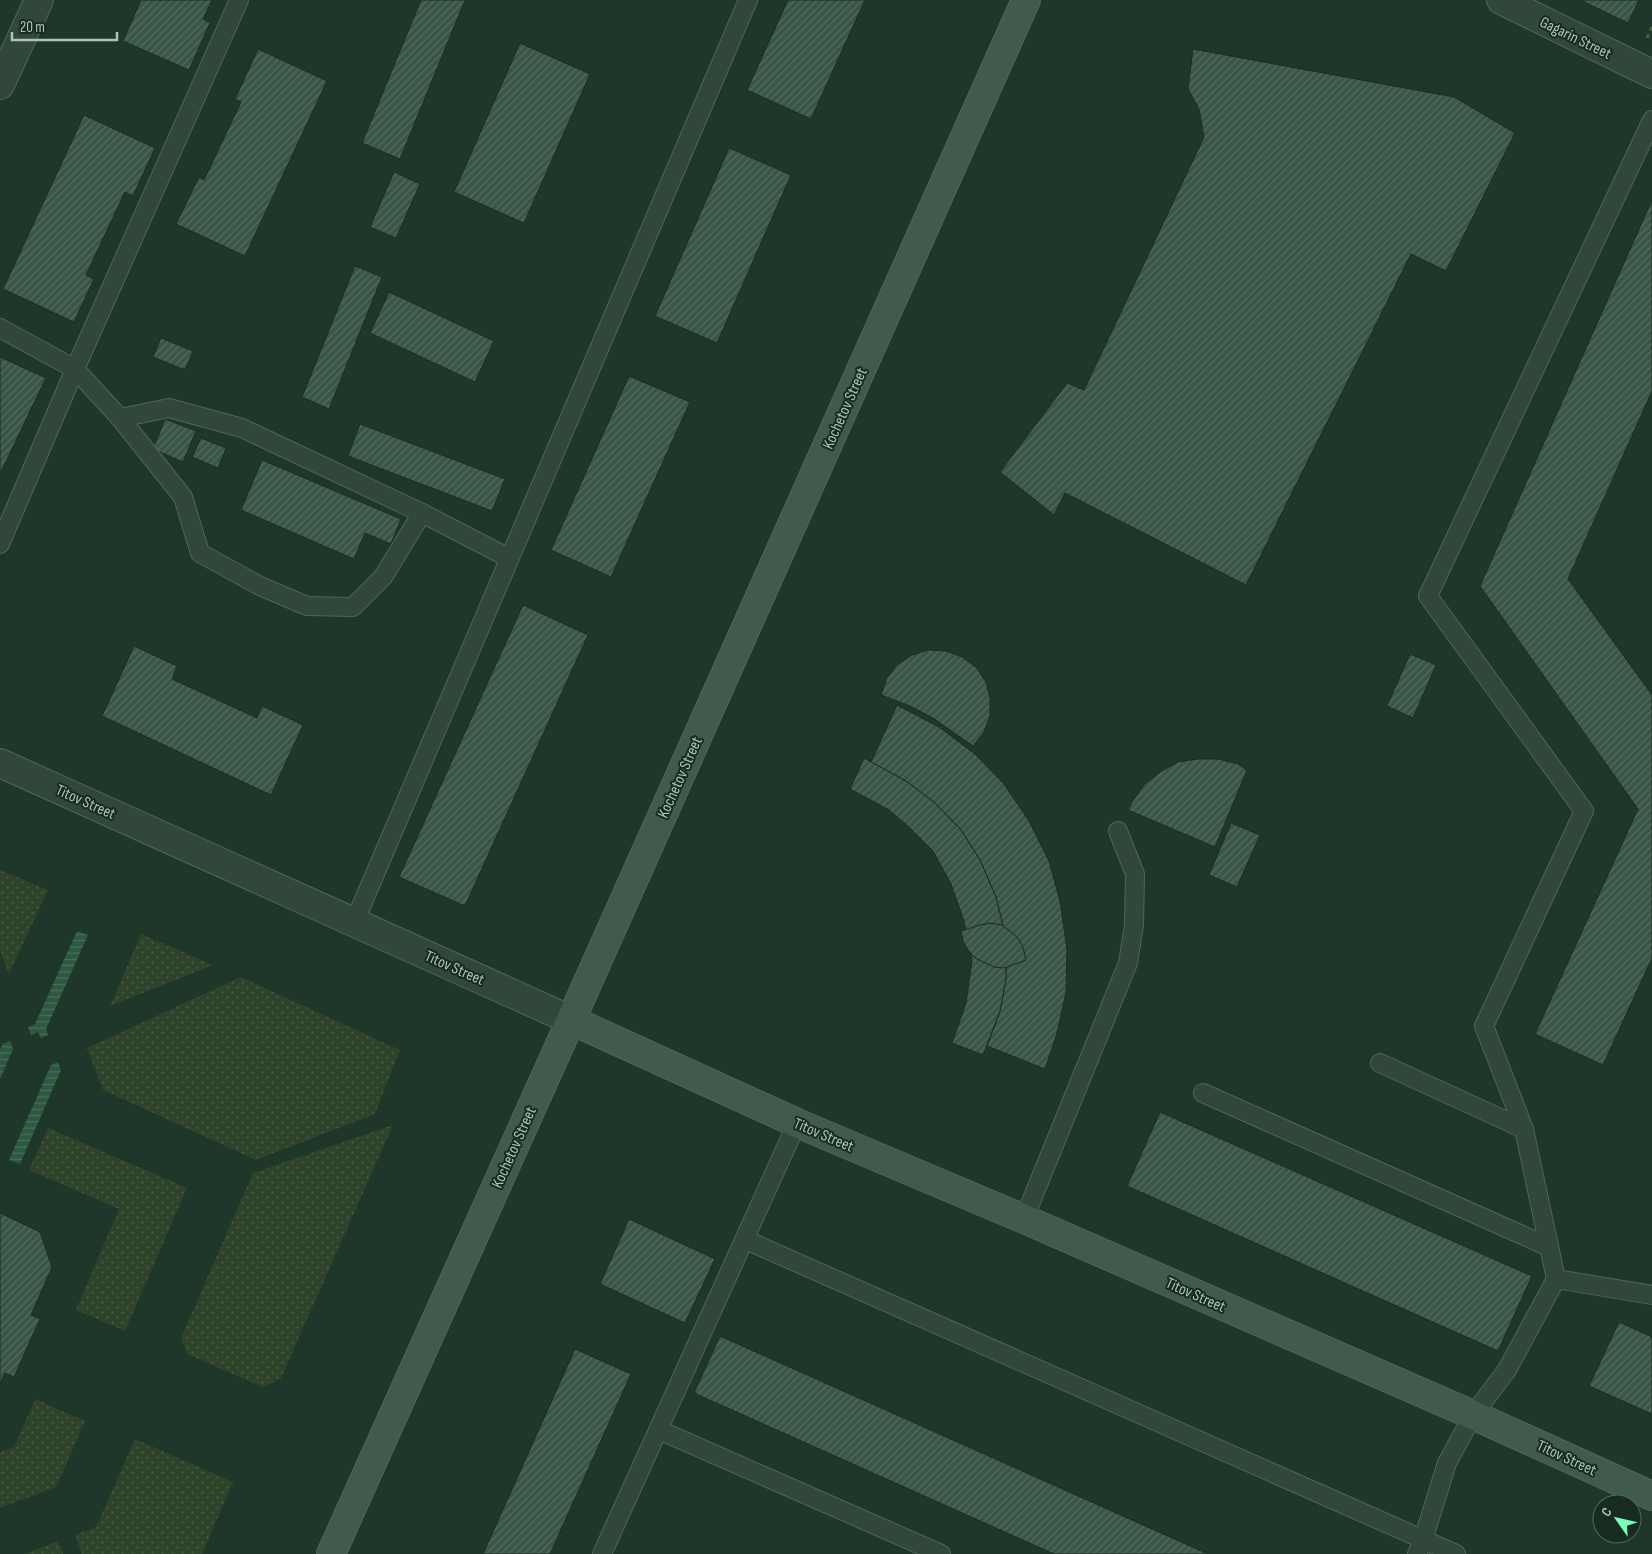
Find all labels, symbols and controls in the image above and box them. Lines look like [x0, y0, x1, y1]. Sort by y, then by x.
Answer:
scale bar [12, 10, 118, 42]
street label: Gagarin Street [1537, 13, 1614, 64]
text: 20 m [20, 18, 45, 37]
street label: Kochetov Street [819, 365, 872, 452]
street label: Kochetov Street [654, 734, 707, 821]
street label: Titov Street [53, 781, 118, 824]
street label: Titov Street [422, 947, 487, 990]
street label: Kochetov Street [488, 1104, 541, 1191]
street label: Titov Street [791, 1114, 856, 1157]
street label: Titov Street [1163, 1274, 1228, 1317]
street label: Titov Street [1534, 1436, 1599, 1480]
north arrow [1592, 1494, 1642, 1544]
text: С [1598, 1504, 1616, 1520]

